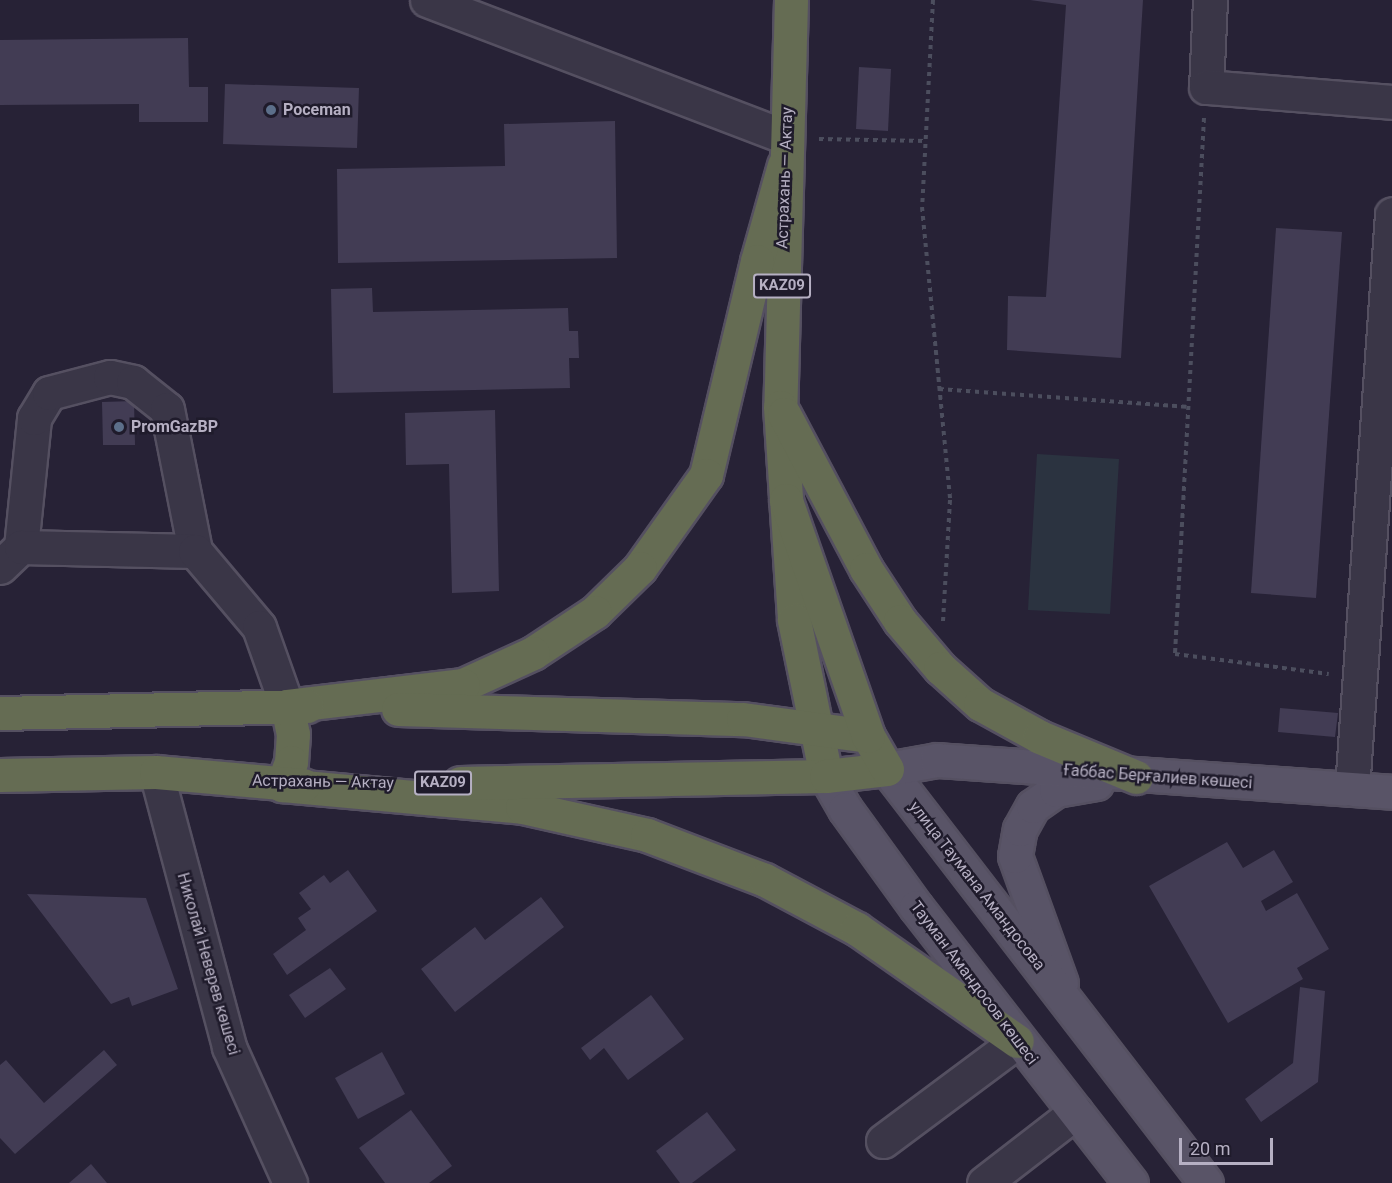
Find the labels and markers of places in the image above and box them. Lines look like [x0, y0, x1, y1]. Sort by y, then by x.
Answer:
place label: Poceman [283, 100, 351, 120]
marker: Poceman [264, 103, 278, 117]
place label: PromGazBP [131, 417, 218, 437]
marker: PromGazBP [112, 420, 126, 434]

